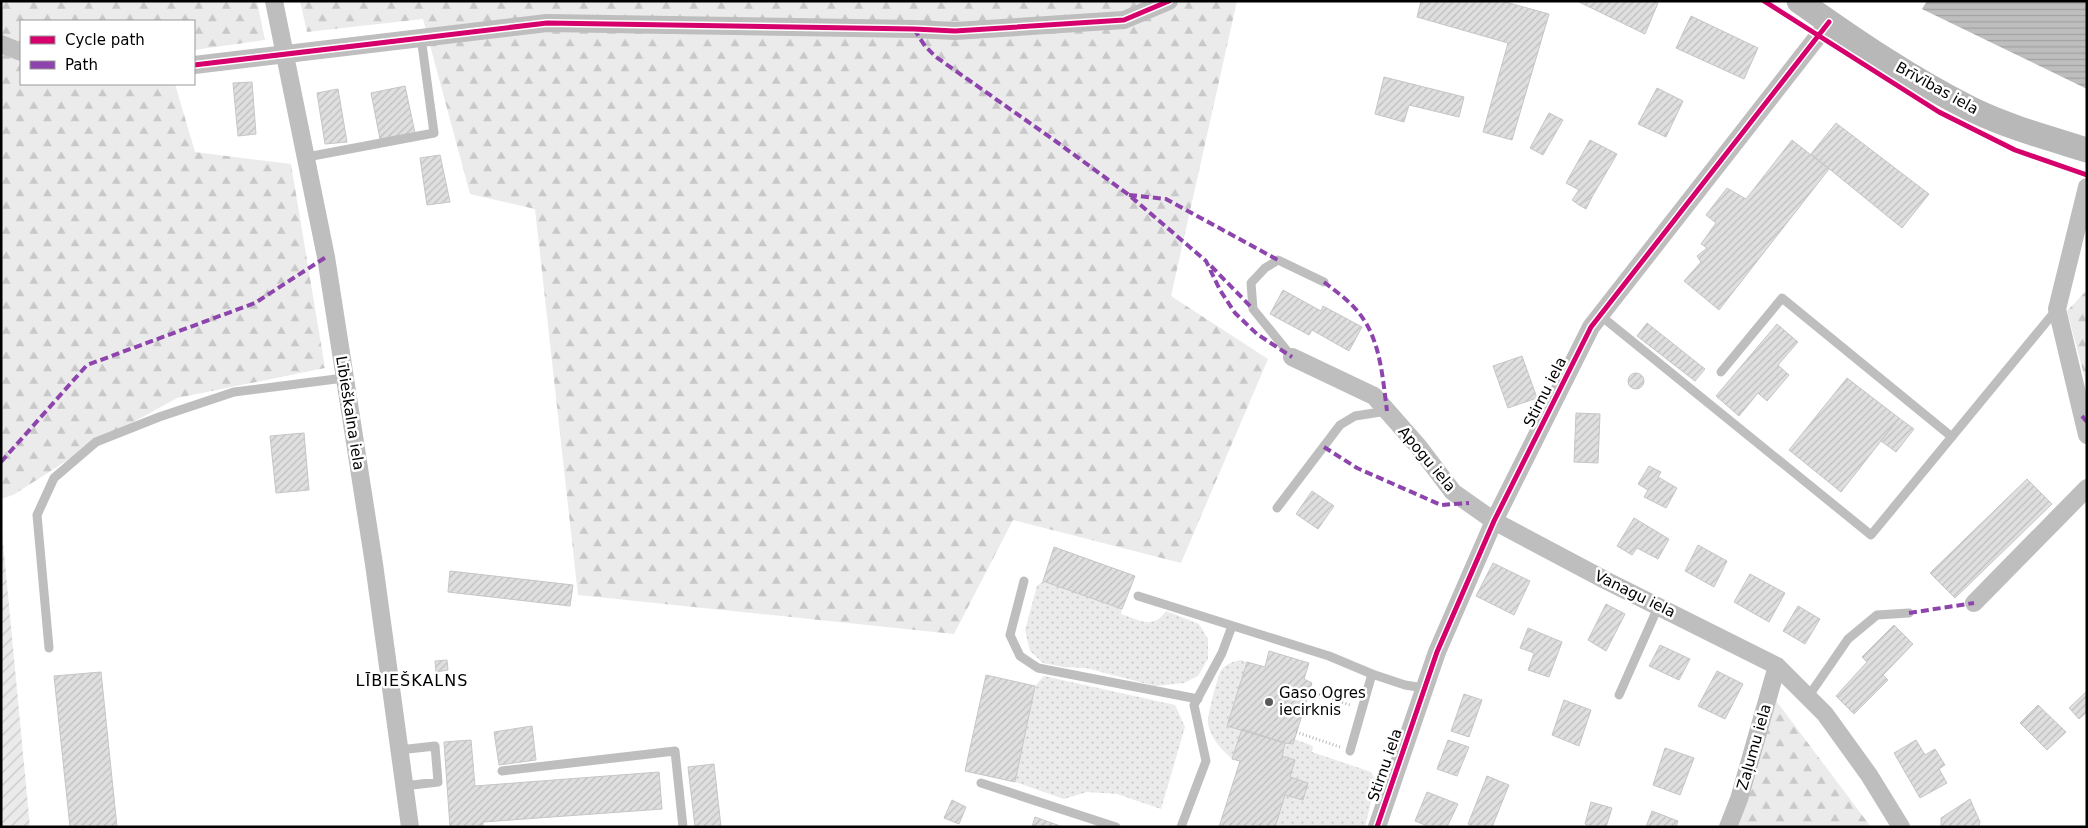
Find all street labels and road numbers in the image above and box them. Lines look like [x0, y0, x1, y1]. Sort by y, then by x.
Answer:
street label: Brīvības iela [1893, 58, 1981, 118]
street label: Stirnu iela [1520, 354, 1570, 430]
street label: Lībieškalna iela [332, 355, 368, 471]
street label: Apogu iela [1395, 423, 1459, 495]
street label: Vanagu iela [1592, 567, 1678, 621]
street label: Zaļumu iela [1733, 702, 1775, 792]
street label: Stirnu iela [1364, 726, 1406, 804]

